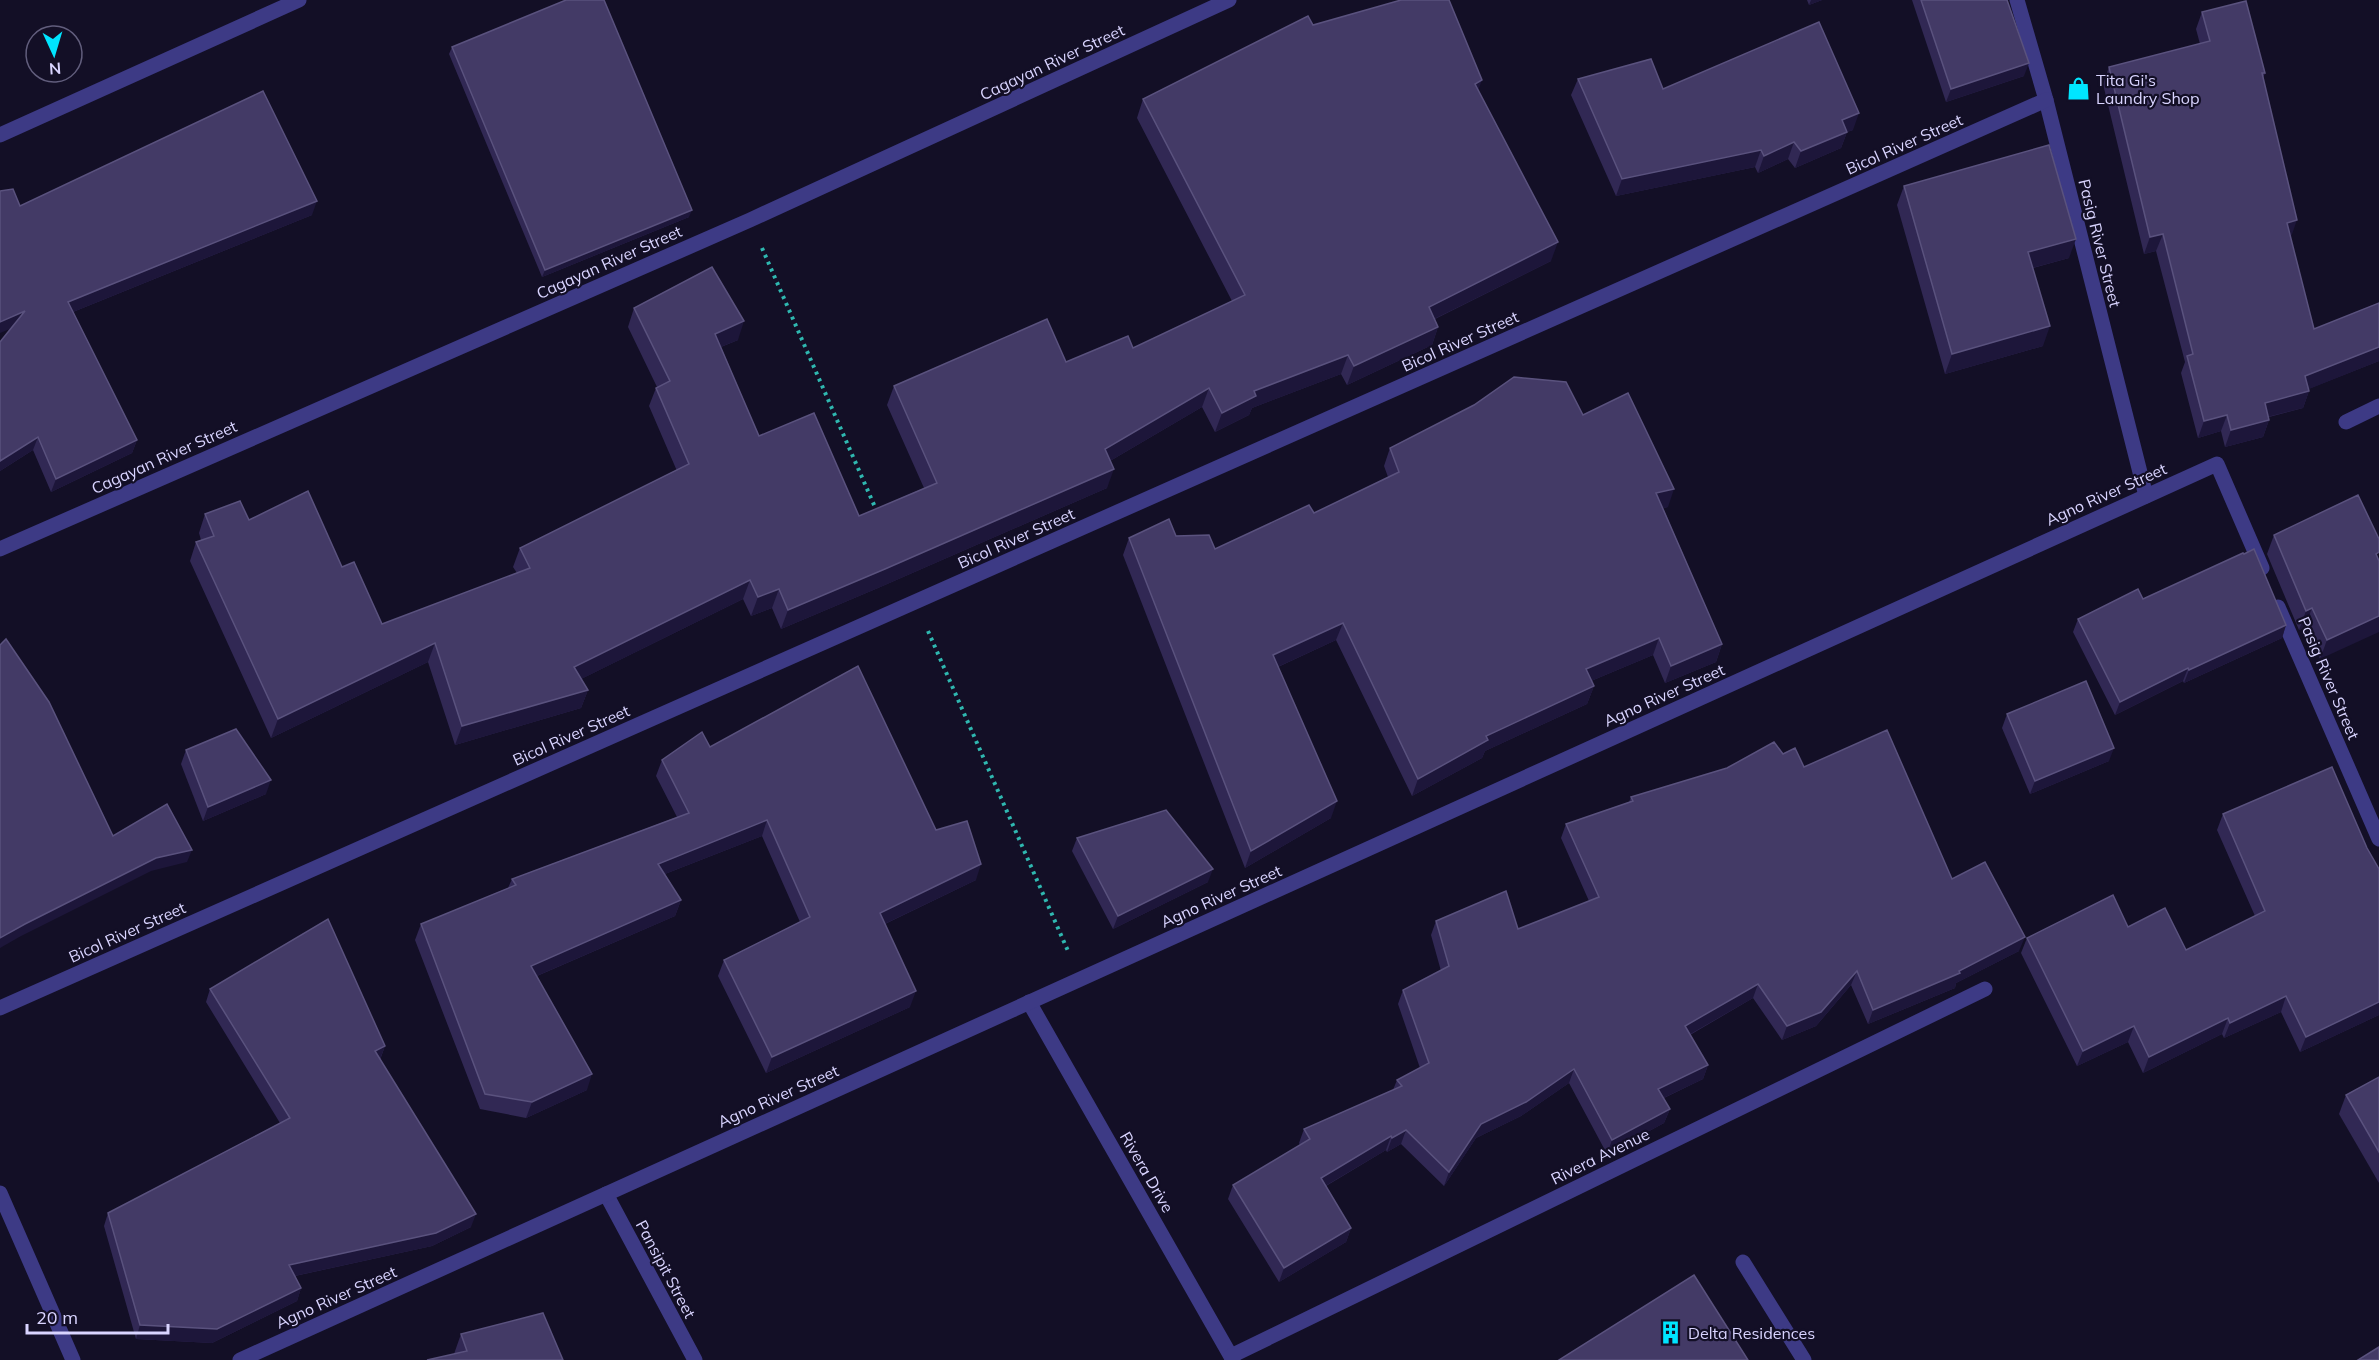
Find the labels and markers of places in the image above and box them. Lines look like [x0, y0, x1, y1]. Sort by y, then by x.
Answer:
place label: Tita Gi's Laundry Shop [2096, 70, 2200, 108]
shop icon: Tita Gi's Laundry Shop [2065, 76, 2091, 102]
building icon: Delta Residences [1657, 1320, 1683, 1346]
place label: Delta Residences [1688, 1323, 1815, 1343]

